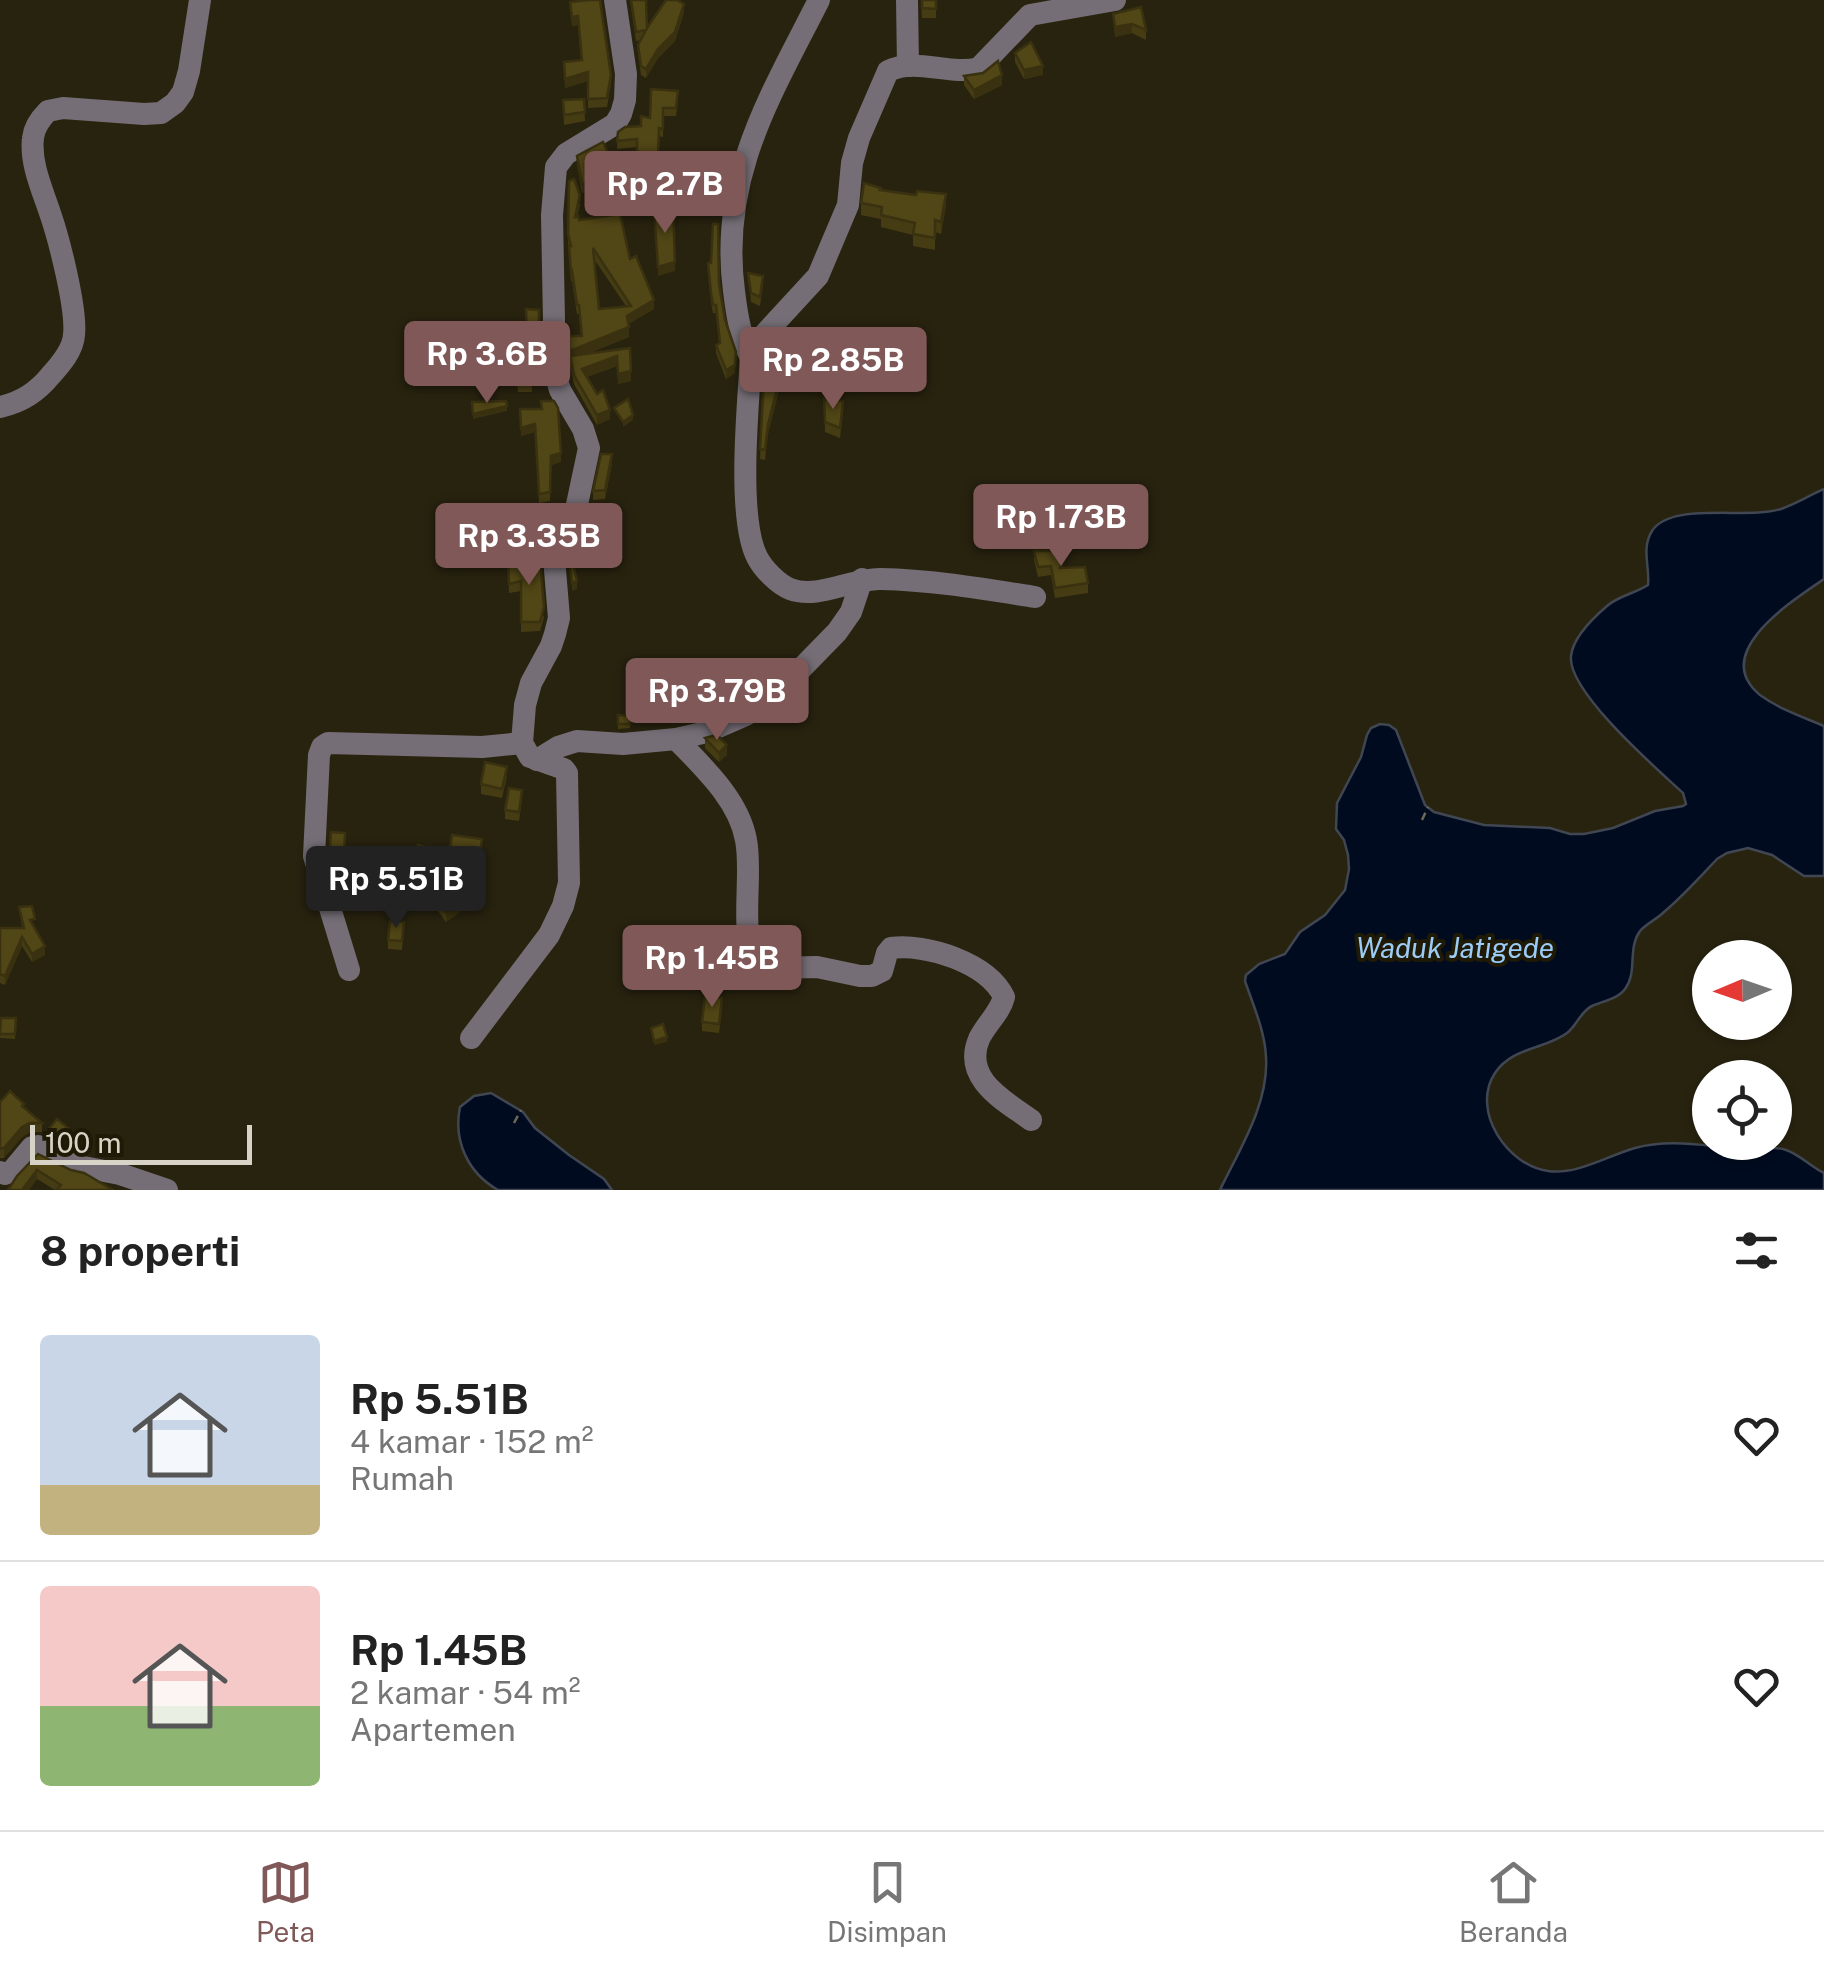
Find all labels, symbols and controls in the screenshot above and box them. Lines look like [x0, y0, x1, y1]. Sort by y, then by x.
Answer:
pin: Rp 2.7B [573, 151, 757, 236]
text: Rp 2.7B [607, 165, 723, 202]
pin: Rp 3.6B [395, 321, 579, 406]
pin: Rp 2.85B [730, 327, 936, 412]
text: Rp 3.6B [426, 335, 548, 372]
text: Rp 2.85B [762, 341, 904, 378]
pin: Rp 1.73B [958, 484, 1164, 569]
text: Rp 1.73B [995, 498, 1127, 535]
pin: Rp 3.35B [426, 503, 632, 588]
text: Rp 3.35B [457, 517, 601, 554]
pin: Rp 3.79B [614, 658, 820, 743]
text: Rp 3.79B [648, 672, 786, 709]
pin: Rp 5.51B [293, 846, 499, 931]
text: Rp 5.51B [328, 860, 464, 897]
pin: Rp 1.45B [609, 925, 815, 1010]
water label: Waduk Jatigede [1356, 931, 1554, 964]
text: Rp 1.45B [644, 939, 780, 976]
north arrow [1692, 940, 1792, 1040]
map controls [1692, 940, 1792, 1160]
button: locate [1692, 1060, 1792, 1160]
scale bar [30, 1120, 252, 1164]
text: 100 m [45, 1126, 122, 1159]
icon: filters [1729, 1223, 1784, 1278]
text: 8 properti [40, 1226, 240, 1275]
text: Rp 5.51B [350, 1374, 529, 1423]
icon: home [120, 1375, 240, 1495]
icon: heart [1729, 1408, 1784, 1463]
text: 4 kamar · 152 m² [350, 1423, 593, 1460]
text: Rumah [350, 1460, 454, 1497]
text: Rp 1.45B [350, 1625, 527, 1674]
icon: home [120, 1626, 240, 1746]
icon: heart [1729, 1659, 1784, 1714]
text: 2 kamar · 54 m² [350, 1674, 580, 1711]
text: Apartemen [350, 1711, 516, 1748]
tab: Peta [256, 1855, 315, 1948]
tab: Disimpan [827, 1855, 947, 1948]
tab: Beranda [1459, 1855, 1568, 1948]

